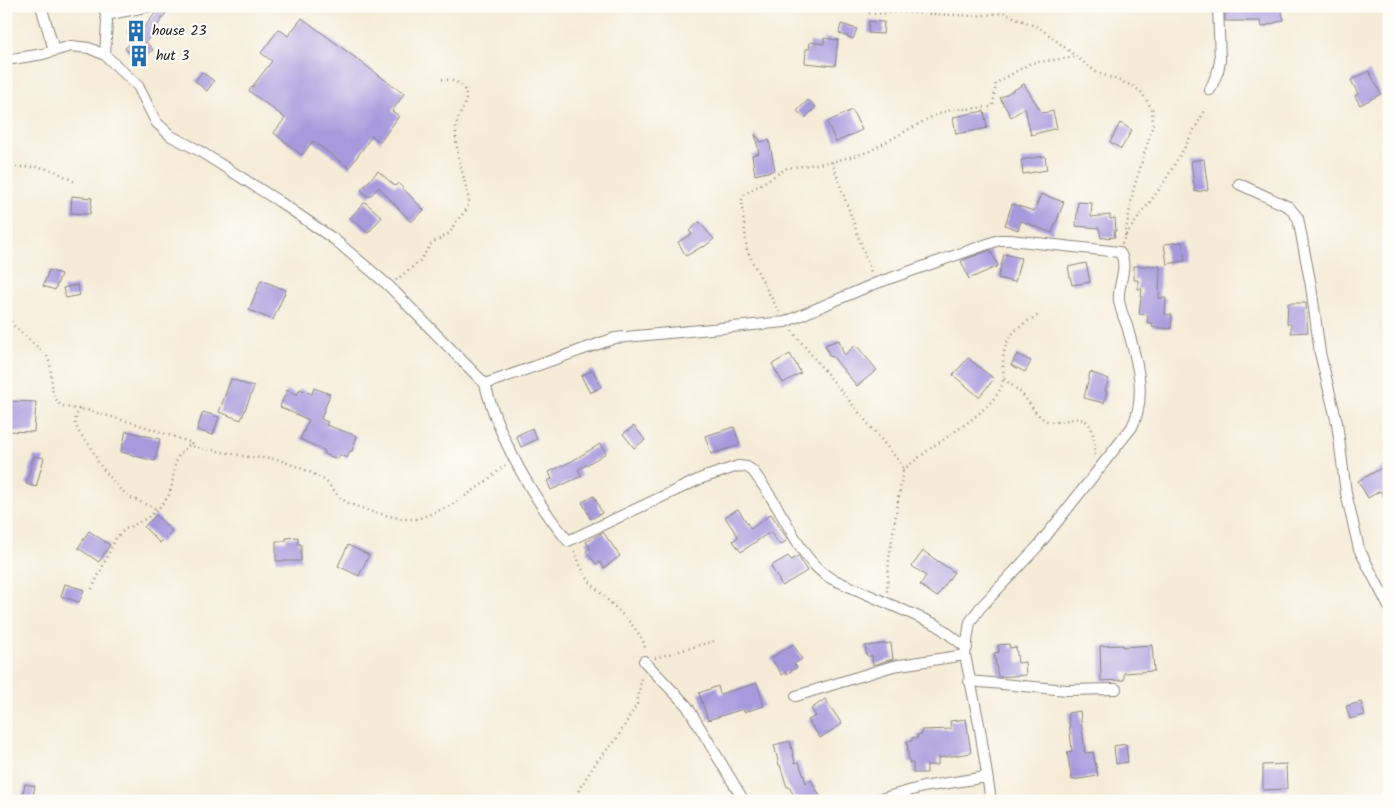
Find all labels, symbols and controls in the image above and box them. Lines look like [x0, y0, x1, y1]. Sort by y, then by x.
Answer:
building icon: house 23 [123, 18, 149, 44]
place label: house 23 [152, 20, 207, 42]
building icon: hut 3 [126, 43, 152, 69]
place label: hut 3 [156, 45, 189, 67]

